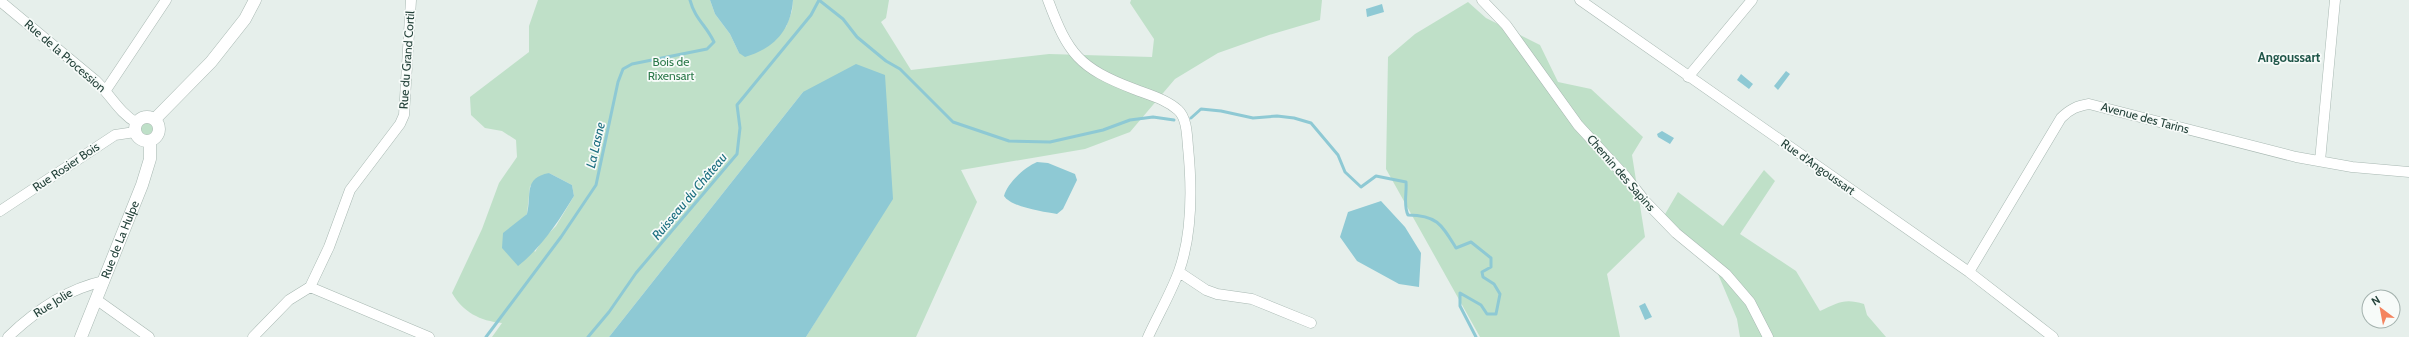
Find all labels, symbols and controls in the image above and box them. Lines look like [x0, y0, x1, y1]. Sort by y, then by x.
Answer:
street label: Rue du Grand Cortil [396, 10, 417, 110]
street label: Rue de la Procession [21, 16, 109, 95]
district label: Angoussart [2258, 49, 2321, 65]
park label: Bois de Rixensart [648, 54, 694, 83]
street label: Avenue des Tarins [2099, 99, 2191, 137]
water label: La Lasne [582, 120, 608, 169]
street label: Chemin des Sapins [1584, 131, 1659, 214]
street label: Rue d'Angoussart [1778, 136, 1858, 198]
street label: Rue Rosier Bois [29, 139, 102, 194]
water label: Ruisseau du Château [648, 149, 730, 243]
street label: Rue de La Hulpe [97, 198, 142, 280]
street label: Rue Jolie [30, 285, 75, 320]
north arrow [2361, 289, 2401, 329]
text: N [2369, 293, 2383, 309]

